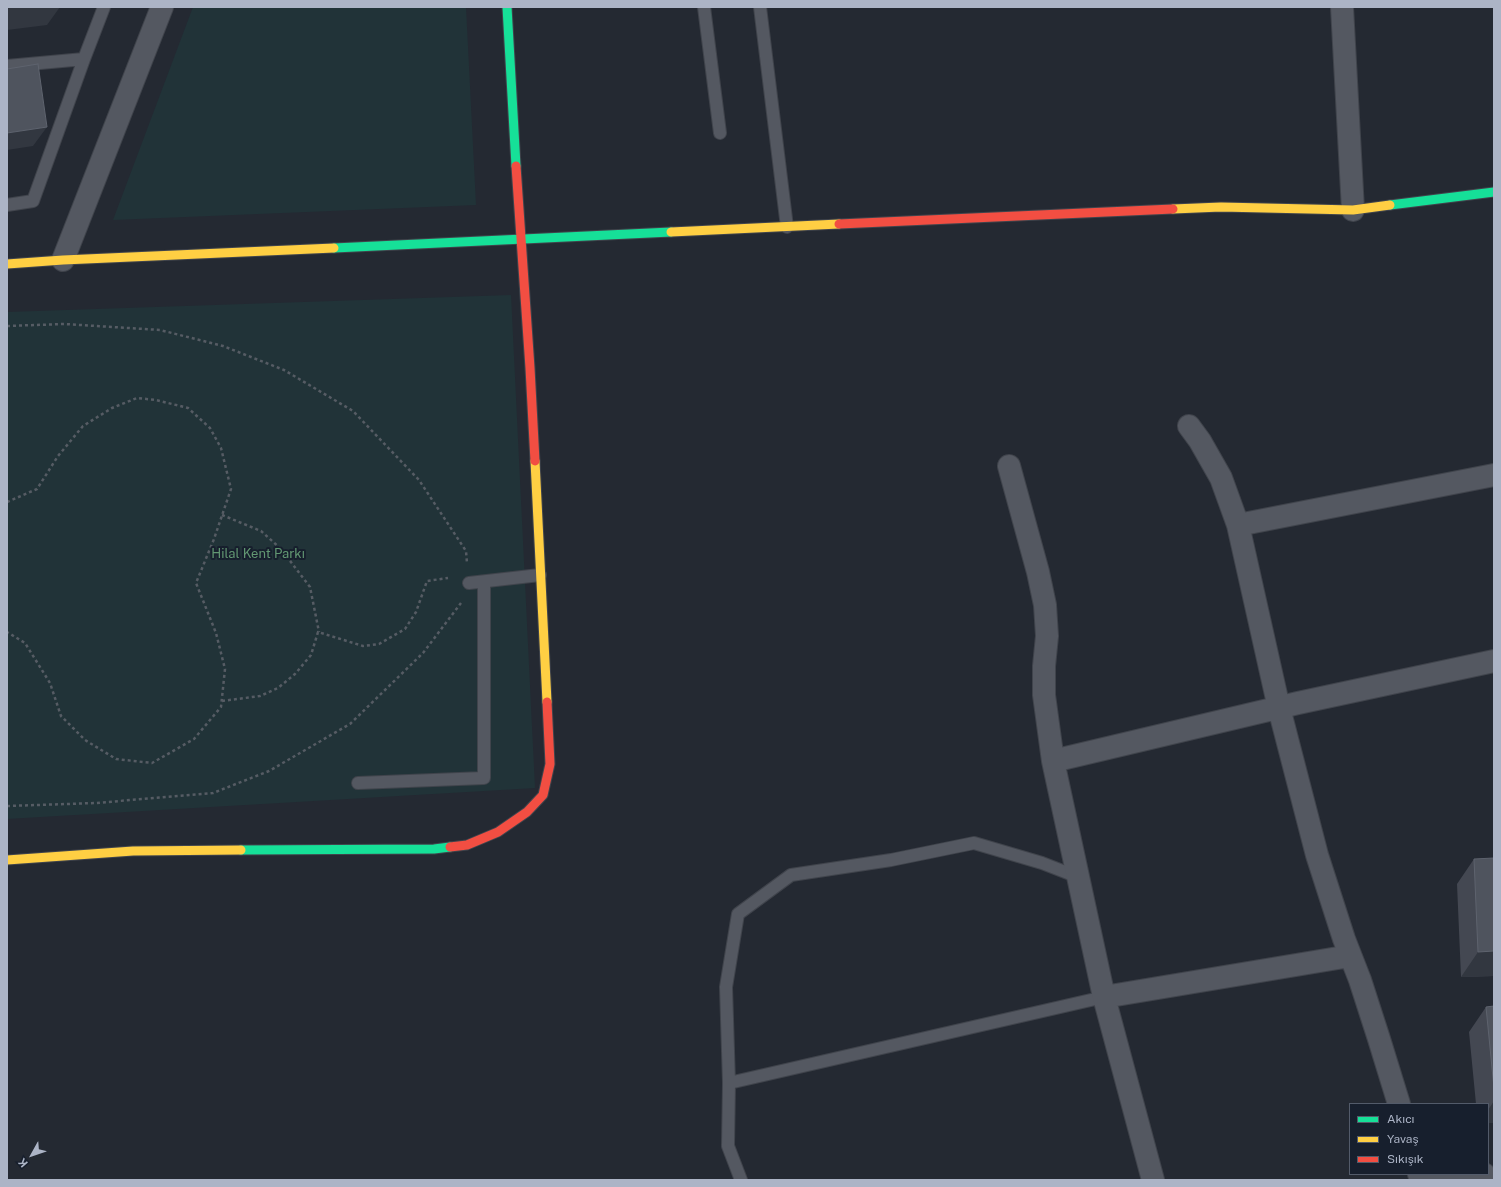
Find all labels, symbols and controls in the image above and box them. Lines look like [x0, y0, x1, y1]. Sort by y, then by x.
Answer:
park label: Hilal Kent Parkı [211, 546, 305, 562]
legend [1349, 1103, 1489, 1175]
text: Akıcı [1387, 1112, 1415, 1126]
text: Yavaş [1387, 1132, 1419, 1146]
north arrow [12, 1135, 52, 1175]
text: Sıkışık [1387, 1152, 1423, 1166]
text: K [16, 1156, 30, 1170]

